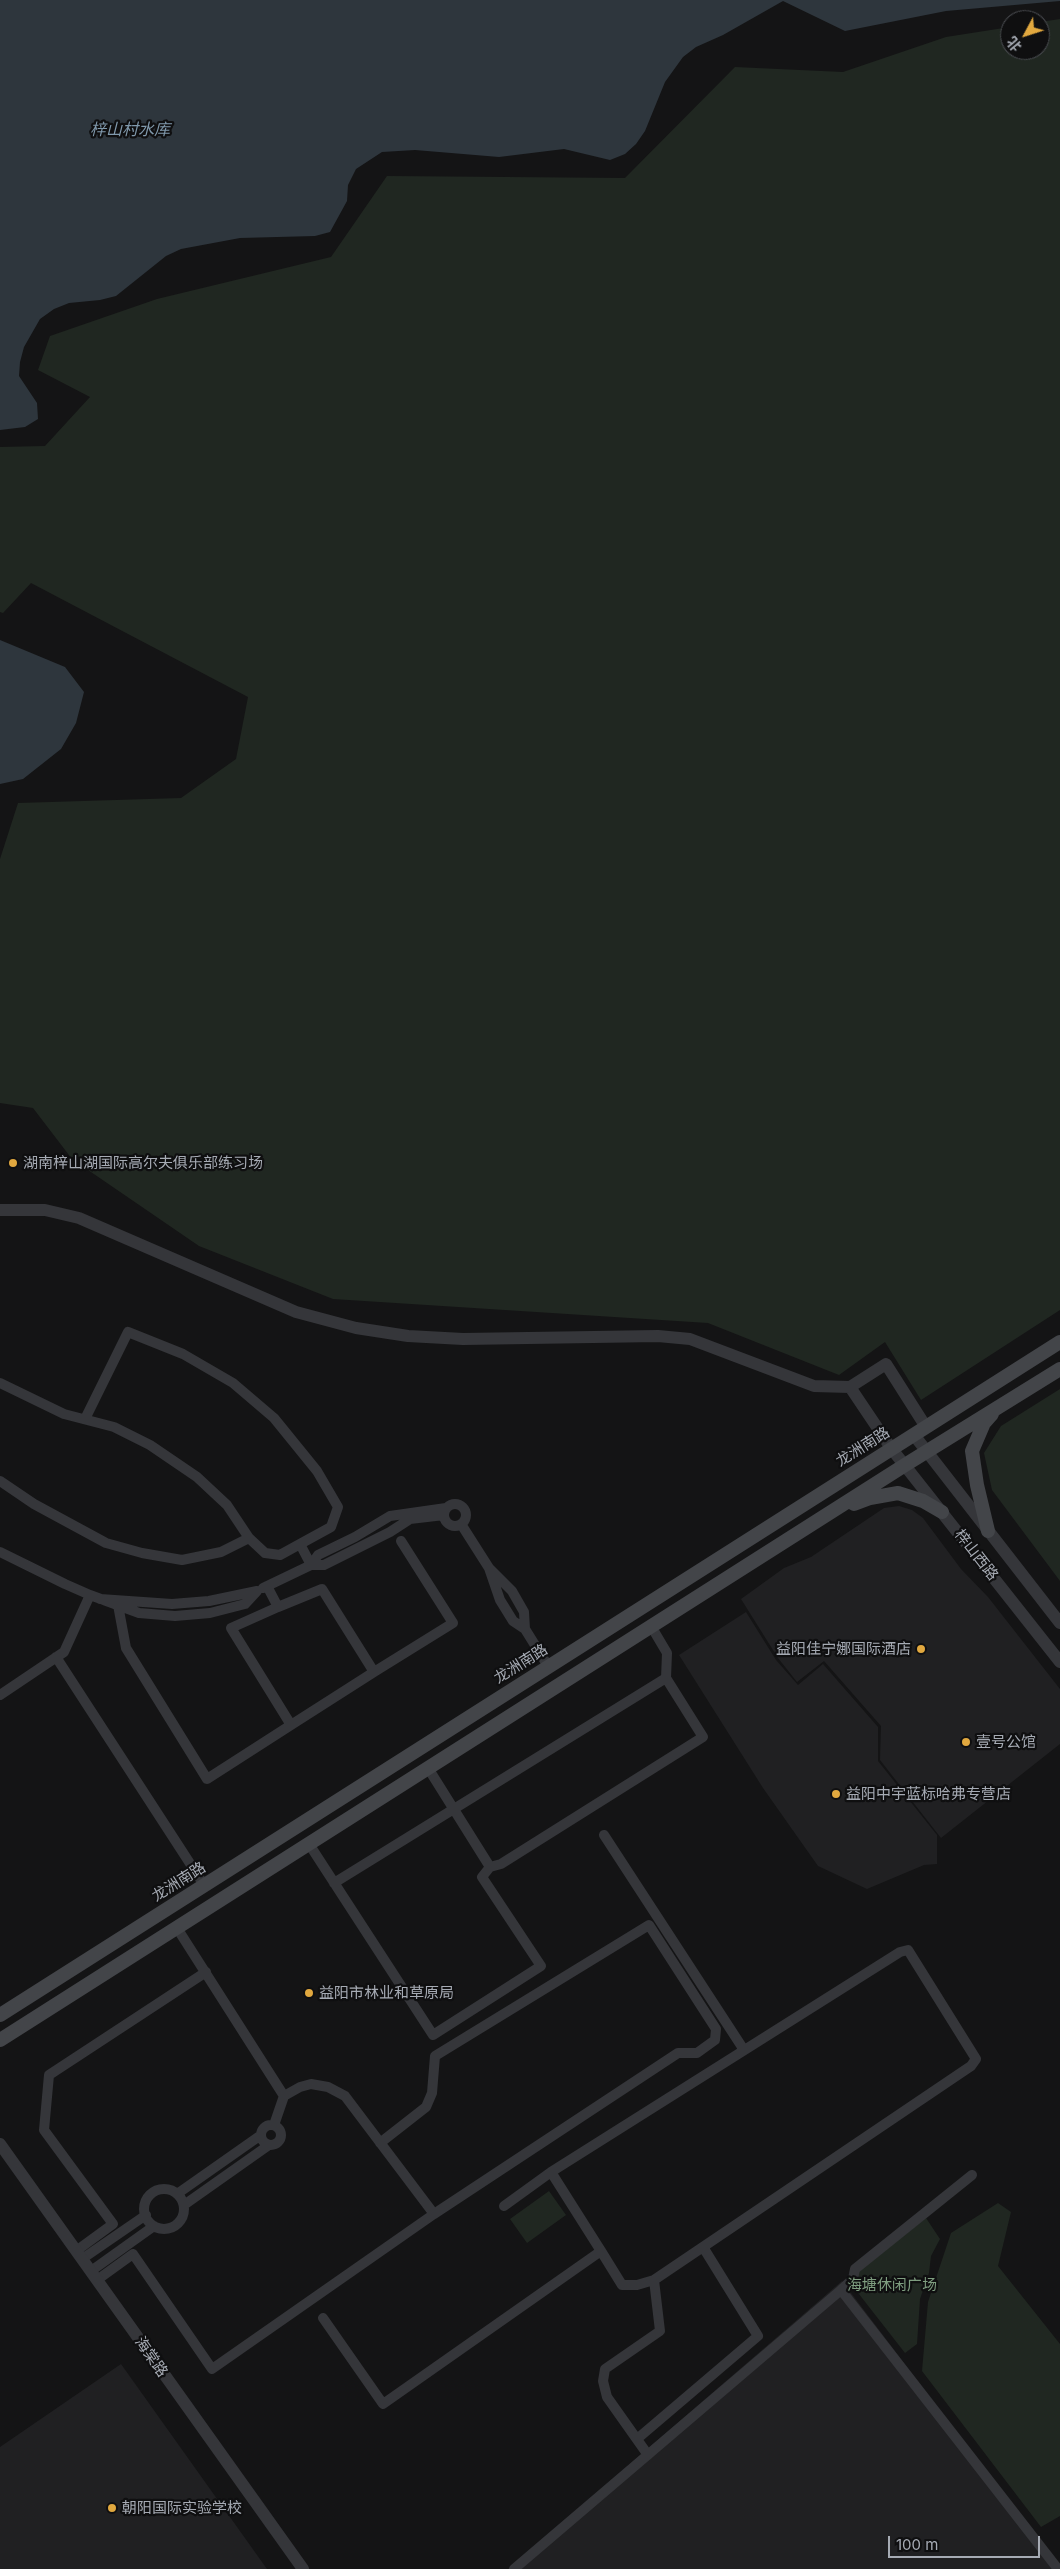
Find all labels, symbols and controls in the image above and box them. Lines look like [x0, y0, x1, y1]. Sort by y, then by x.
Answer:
north arrow [1000, 10, 1050, 60]
text: 北 [1003, 33, 1025, 55]
water label: 梓山村水库 [90, 120, 170, 140]
place label: 湖南梓山湖国际高尔夫俱乐部练习场 [23, 1154, 263, 1172]
marker: 湖南梓山湖国际高尔夫俱乐部练习场 [7, 1157, 19, 1169]
street label: 龙洲南路 [833, 1423, 893, 1471]
street label: 梓山西路 [950, 1526, 1002, 1584]
street label: 龙洲南路 [491, 1640, 551, 1688]
place label: 益阳佳宁娜国际酒店 [776, 1640, 911, 1658]
marker: 益阳佳宁娜国际酒店 [915, 1643, 927, 1655]
place label: 壹号公馆 [976, 1733, 1036, 1751]
marker: 壹号公馆 [960, 1736, 972, 1748]
place label: 益阳中宇蓝标哈弗专营店 [846, 1785, 1011, 1803]
marker: 益阳中宇蓝标哈弗专营店 [830, 1788, 842, 1800]
street label: 龙洲南路 [149, 1858, 209, 1906]
place label: 益阳市林业和草原局 [319, 1984, 454, 2002]
marker: 益阳市林业和草原局 [303, 1987, 315, 1999]
park label: 海塘休闲广场 [847, 2276, 937, 2294]
street label: 海棠路 [131, 2333, 171, 2381]
place label: 朝阳国际实验学校 [122, 2499, 242, 2517]
marker: 朝阳国际实验学校 [106, 2502, 118, 2514]
scale bar [890, 2526, 1042, 2558]
text: 100 m [896, 2535, 938, 2554]

